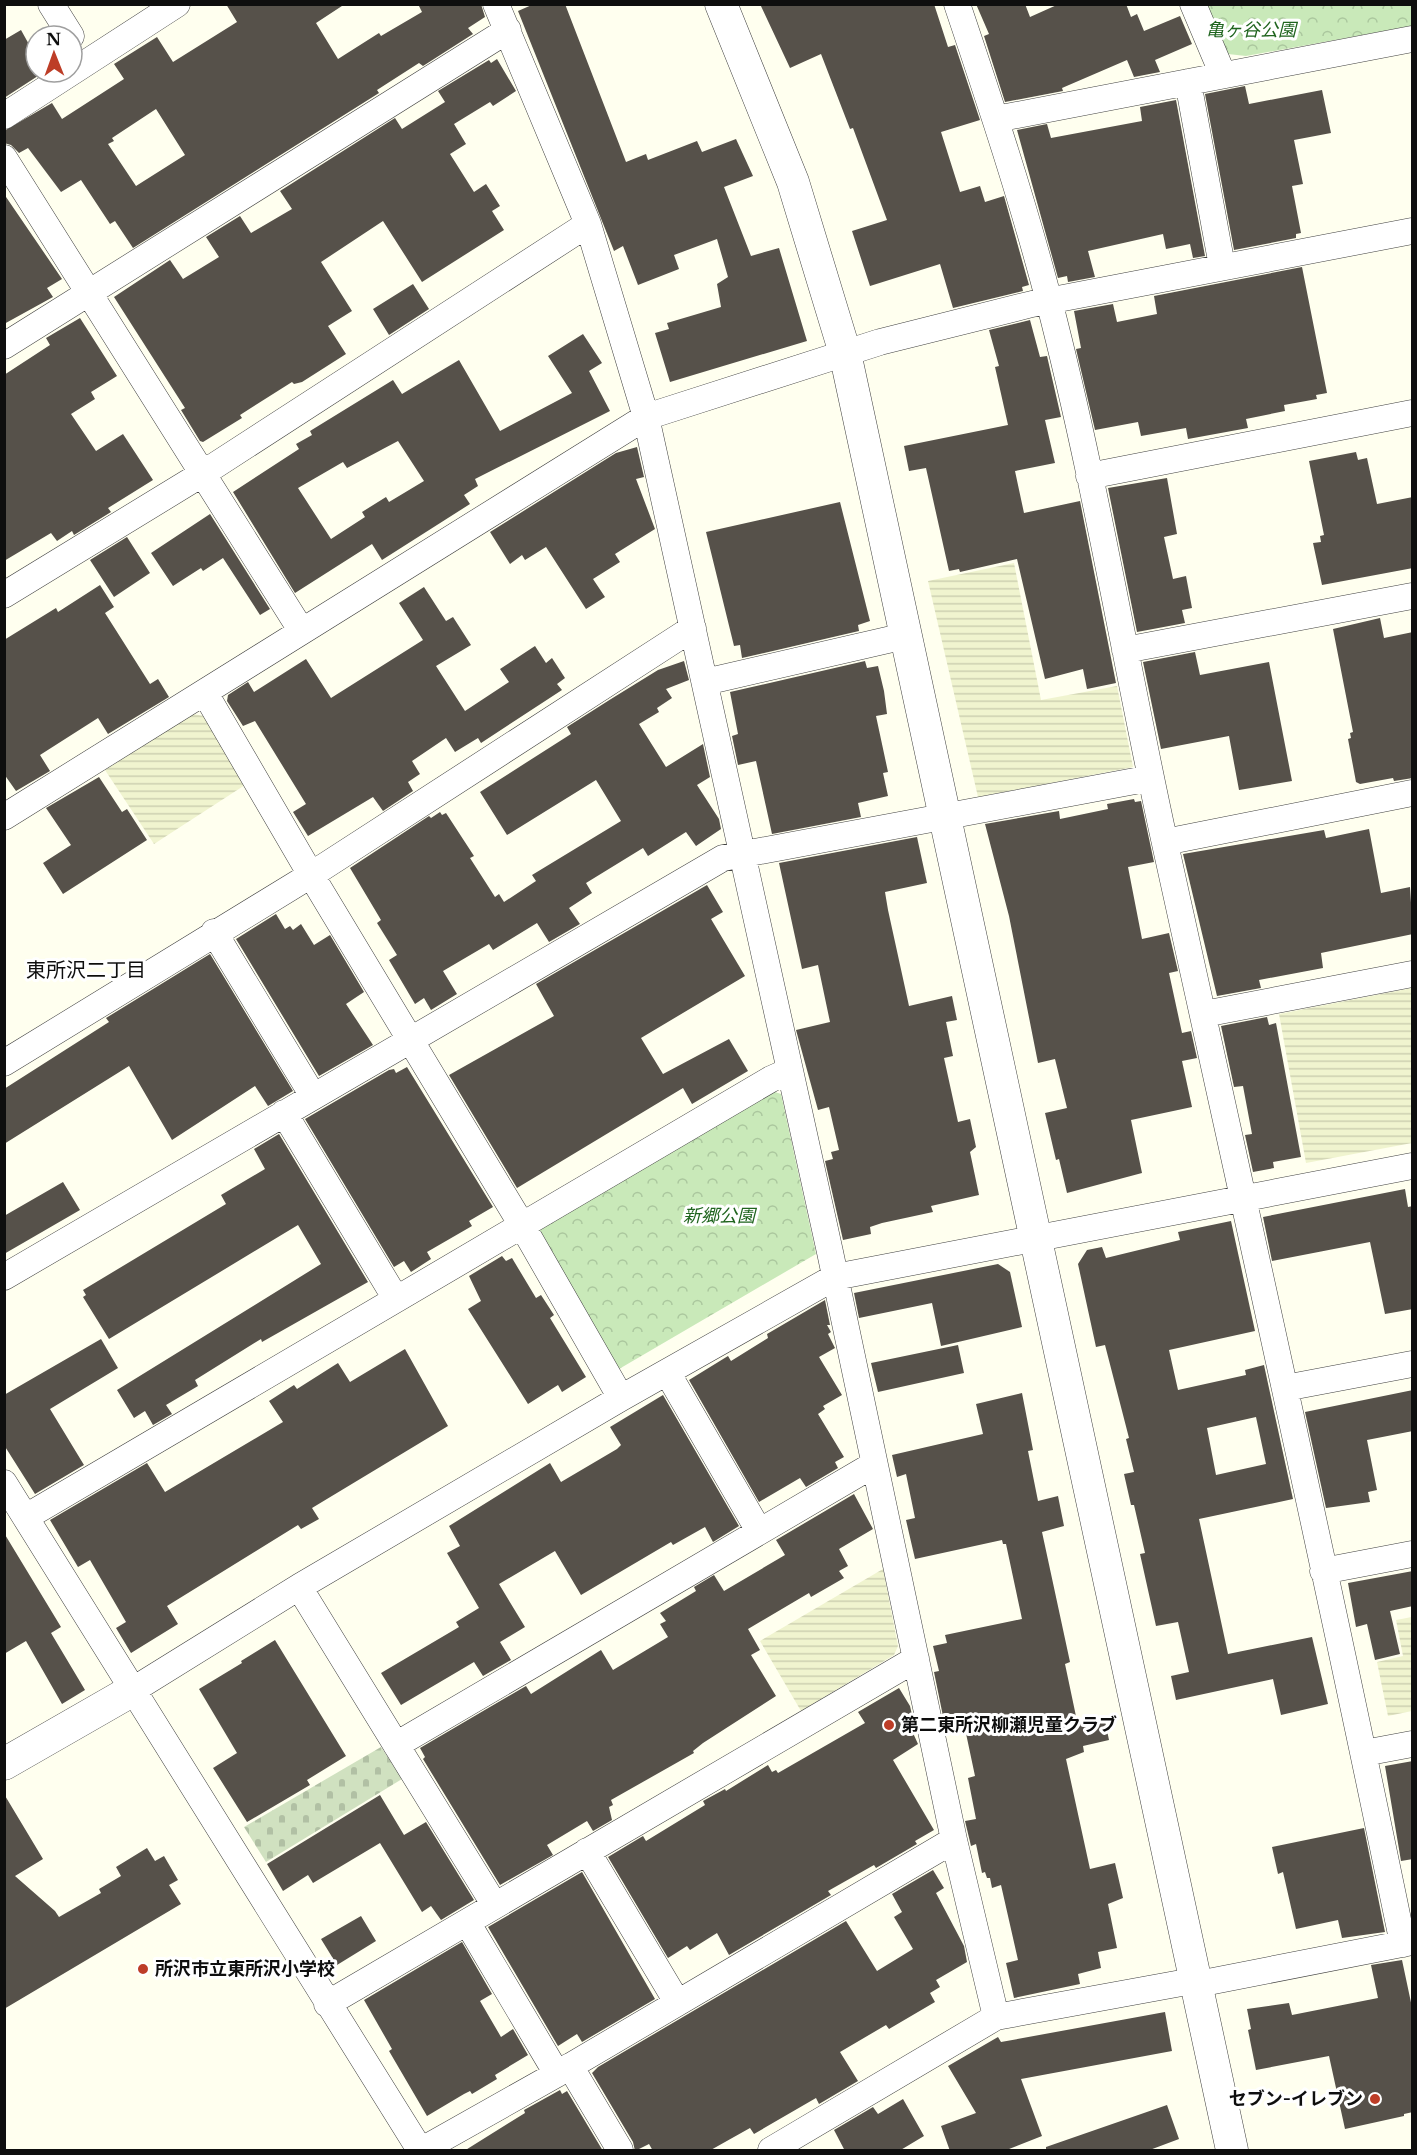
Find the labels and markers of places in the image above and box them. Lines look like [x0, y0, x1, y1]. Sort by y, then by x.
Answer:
place label: 第二東所沢柳瀬児童クラブ [901, 1714, 1117, 1736]
marker: 第二東所沢柳瀬児童クラブ [882, 1718, 896, 1732]
place label: 所沢市立東所沢小学校 [155, 1958, 335, 1980]
marker: 所沢市立東所沢小学校 [136, 1962, 150, 1976]
place label: セブン-イレブン [1229, 2088, 1363, 2110]
marker: セブン-イレブン [1368, 2092, 1382, 2106]

